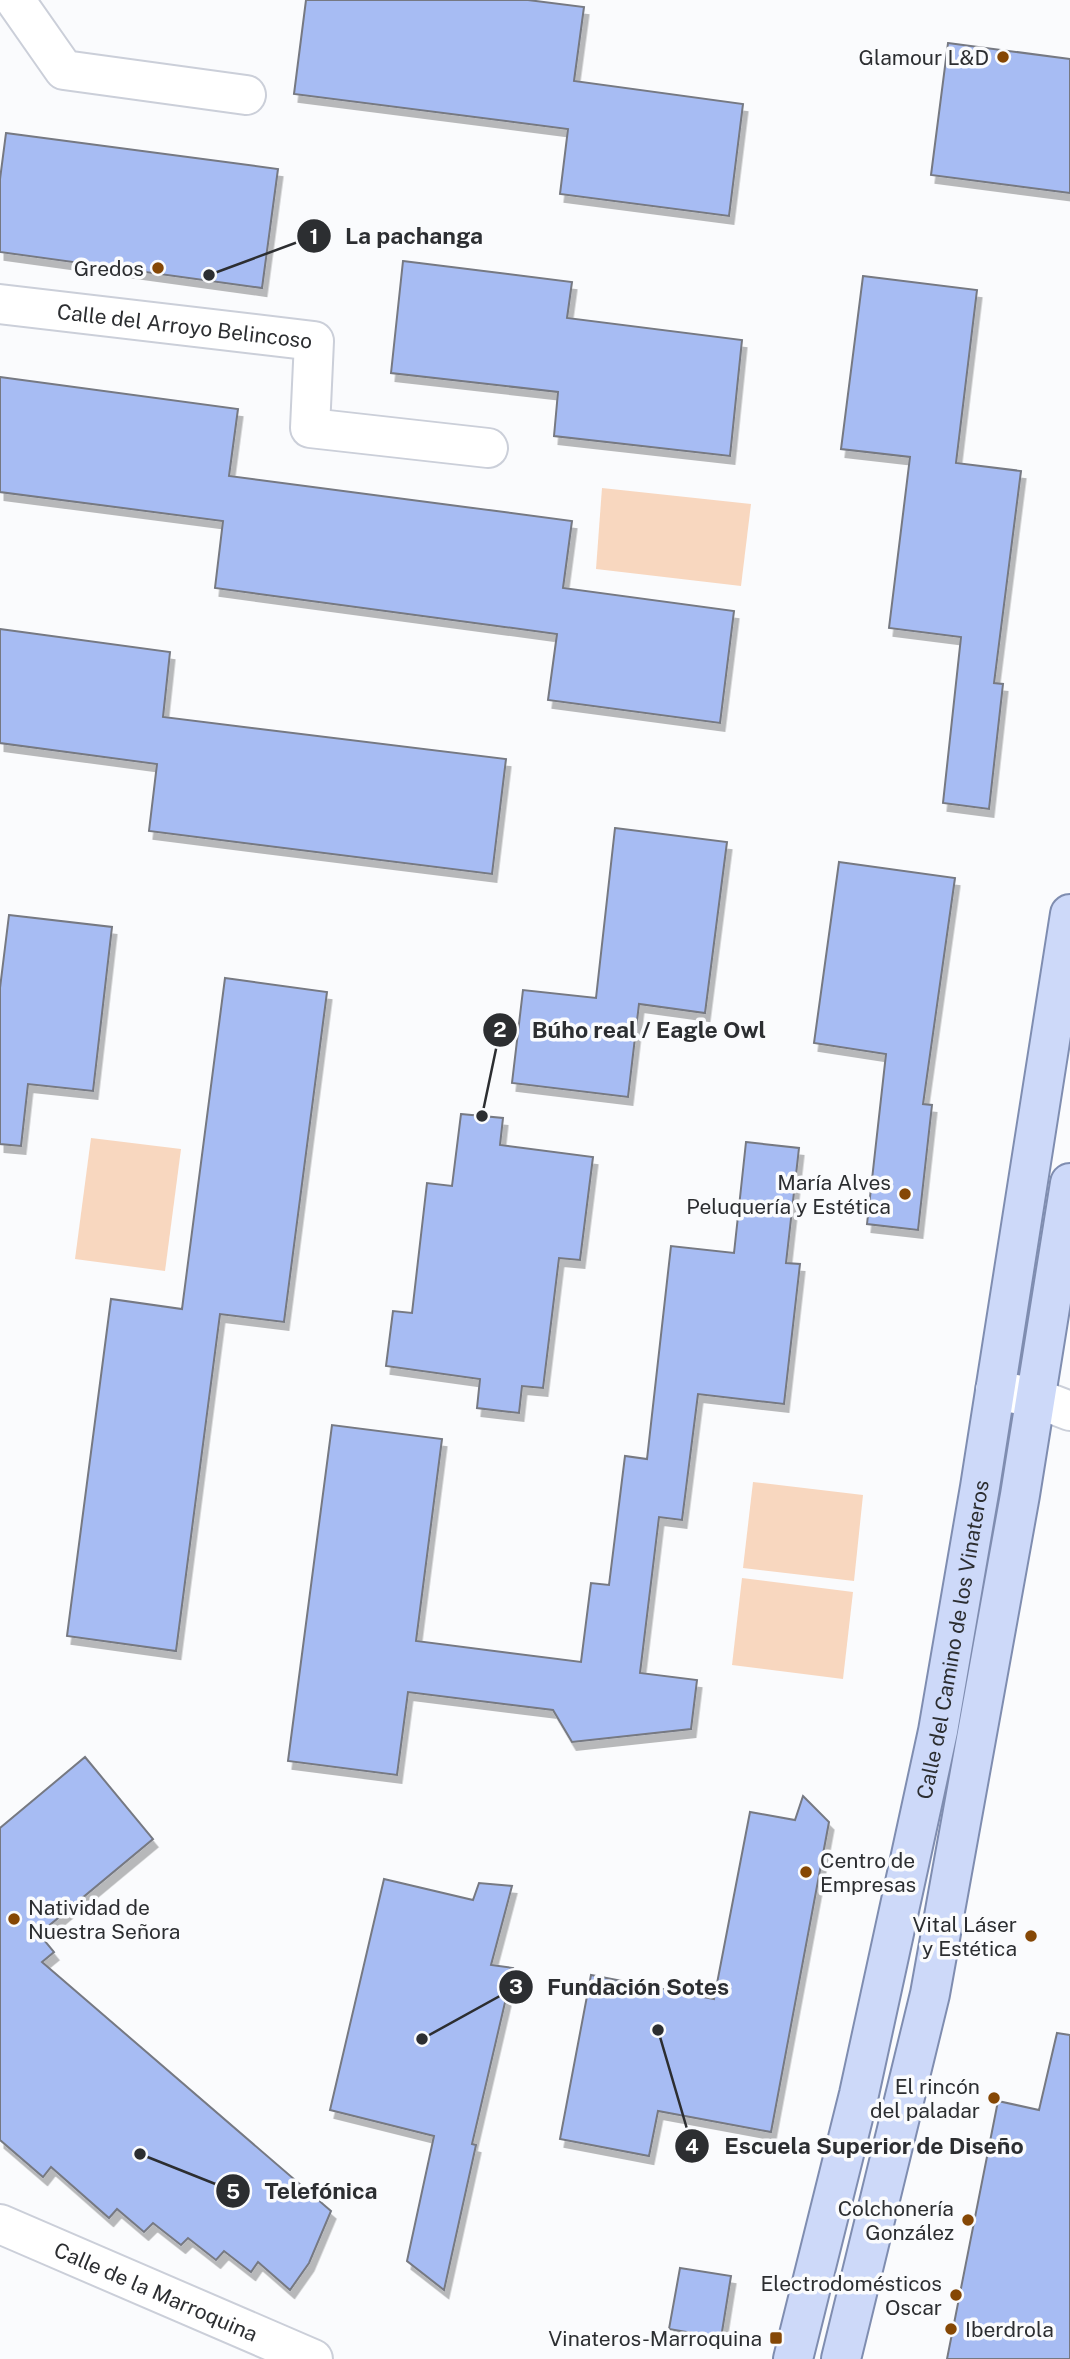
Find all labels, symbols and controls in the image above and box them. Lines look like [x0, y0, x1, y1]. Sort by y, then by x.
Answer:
place label: Glamour L&D [859, 45, 989, 70]
marker: Glamour L&D [995, 49, 1011, 65]
callout: La pachanga [296, 214, 497, 258]
text: La pachanga [345, 222, 483, 249]
text: 1 [310, 224, 319, 249]
place label: Gredos [74, 256, 144, 281]
marker: Gredos [150, 260, 166, 276]
street label: Calle del Arroyo Belincoso [56, 298, 314, 353]
callout: Búho real / Eagle Owl [482, 1008, 780, 1052]
text: Búho real / Eagle Owl [532, 1016, 766, 1043]
text: 2 [493, 1017, 507, 1042]
place label: María Alves Peluquería y Estética [686, 1170, 891, 1219]
marker: María Alves Peluquería y Estética [897, 1186, 913, 1202]
street label: Calle del Camino de los Vinateros [911, 1478, 993, 1802]
place label: Centro de Empresas [820, 1848, 916, 1897]
marker: Centro de Empresas [798, 1864, 814, 1880]
place label: Natividad de Nuestra Señora [28, 1895, 180, 1944]
marker: Natividad de Nuestra Señora [6, 1911, 22, 1927]
place label: Vital Láser y Estética [912, 1912, 1017, 1961]
marker: Vital Láser y Estética [1023, 1928, 1039, 1944]
callout: Fundación Sotes [498, 1965, 743, 2009]
text: Fundación Sotes [547, 1973, 729, 2000]
text: 3 [509, 1974, 523, 1999]
place label: El rincón del paladar [870, 2074, 980, 2123]
marker: El rincón del paladar [986, 2090, 1002, 2106]
callout: Escuela Superior de Diseño [675, 2124, 1037, 2168]
text: Escuela Superior de Diseño [724, 2132, 1024, 2159]
text: 4 [685, 2134, 699, 2159]
callout: Telefónica [216, 2169, 392, 2213]
text: Telefónica [264, 2177, 378, 2204]
text: 5 [226, 2179, 240, 2204]
place label: Colchonería González [838, 2196, 954, 2245]
marker: Colchonería González [960, 2212, 976, 2228]
street label: Calle de la Marroquina [51, 2236, 262, 2346]
place label: Electrodomésticos Oscar [761, 2271, 942, 2320]
marker: Electrodomésticos Oscar [948, 2287, 964, 2303]
place label: Iberdrola [965, 2317, 1054, 2342]
marker: Iberdrola [943, 2321, 959, 2337]
place label: Vinateros-Marroquina [548, 2326, 762, 2351]
marker: Vinateros-Marroquina [768, 2330, 784, 2346]

